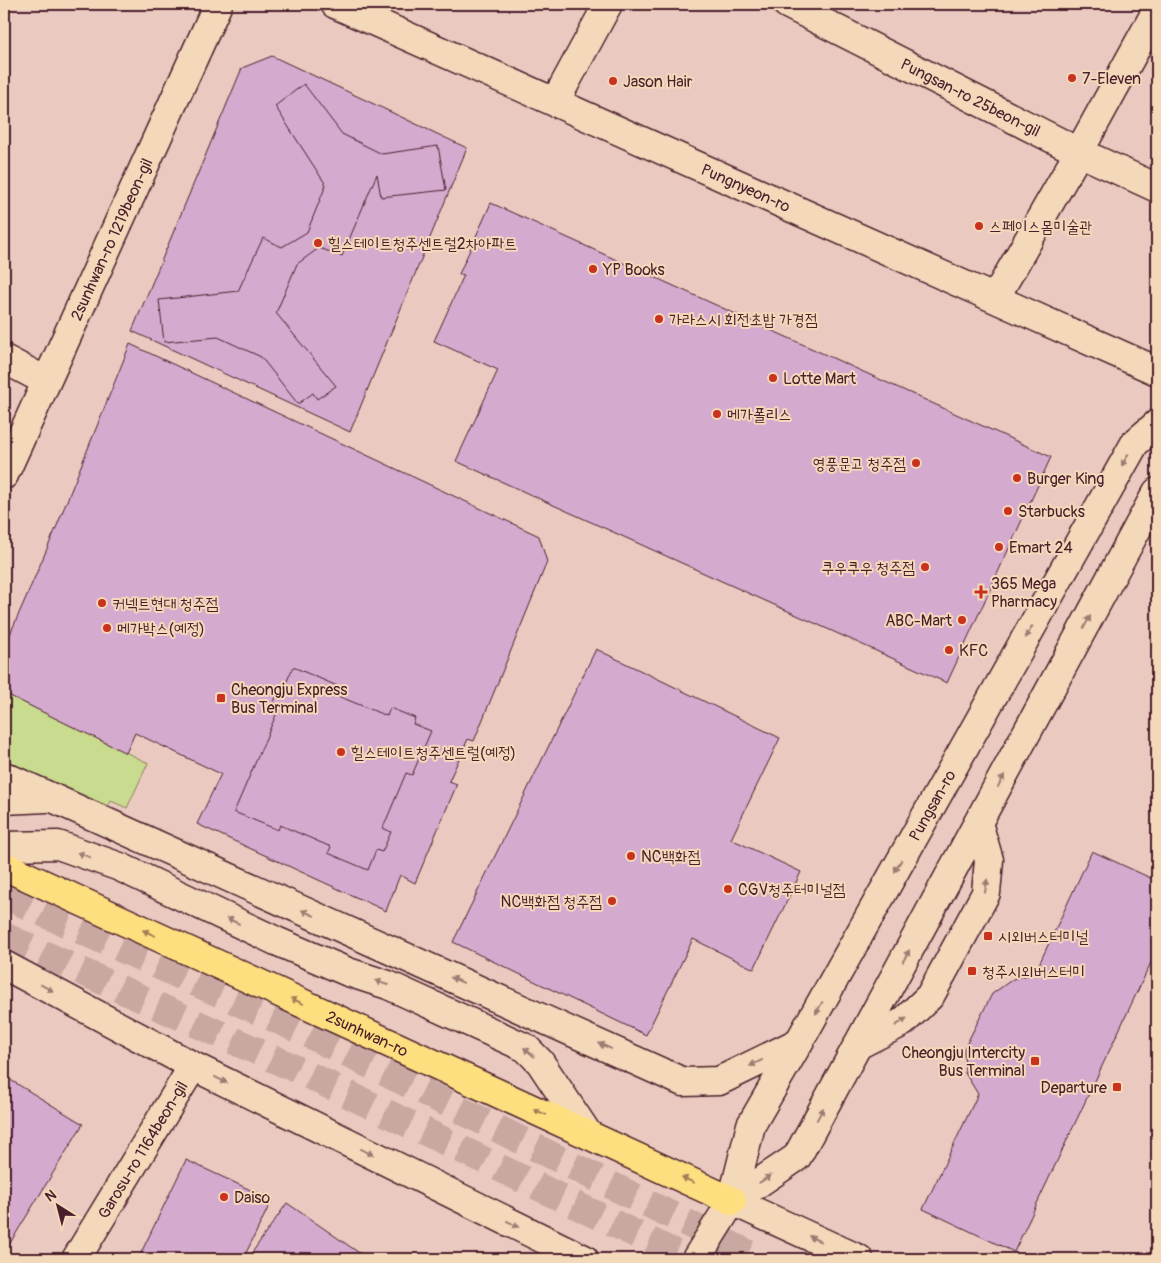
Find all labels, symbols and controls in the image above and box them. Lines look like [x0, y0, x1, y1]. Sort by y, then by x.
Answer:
street label: Pungsan-ro 25beon-gil [897, 54, 1043, 142]
place label: 7-Eleven [1082, 69, 1141, 89]
place label: Jason Hair [623, 72, 693, 92]
marker: 7-Eleven [1066, 72, 1078, 84]
marker: Jason Hair [607, 75, 619, 87]
street label: 2sunhwan-ro 1219beon-gil [67, 155, 158, 324]
street label: Pungnyeon-ro [698, 160, 794, 217]
place label: 스페이스몸미술관 [989, 217, 1092, 237]
marker: 스페이스몸미술관 [973, 220, 985, 232]
place label: 힐스테이트청주센트럴2차아파트 [328, 234, 517, 254]
marker: 힐스테이트청주센트럴2차아파트 [312, 237, 324, 249]
place label: YP Books [602, 260, 665, 280]
marker: YP Books [587, 263, 599, 275]
place label: 가라스시 회전초밥 가경점 [669, 310, 818, 330]
marker: 가라스시 회전초밥 가경점 [653, 313, 665, 325]
place label: Lotte Mart [783, 369, 857, 389]
marker: Lotte Mart [767, 372, 779, 384]
place label: 메가폴리스 [727, 405, 791, 425]
marker: 메가폴리스 [711, 408, 723, 420]
one-way arrow [1121, 453, 1130, 467]
place label: 영풍문고 청주점 [812, 454, 906, 474]
marker: 영풍문고 청주점 [910, 457, 922, 469]
place label: Burger King [1027, 469, 1104, 489]
marker: Burger King [1011, 472, 1023, 484]
place label: Starbucks [1018, 502, 1085, 522]
marker: Starbucks [1002, 505, 1014, 517]
place label: Emart 24 [1009, 538, 1073, 558]
marker: Emart 24 [993, 541, 1005, 553]
place label: 쿠우쿠우 청주점 [821, 558, 915, 578]
marker: 쿠우쿠우 청주점 [919, 561, 931, 573]
place label: 365 Mega Pharmacy [991, 574, 1057, 612]
marker: 365 Mega Pharmacy [975, 586, 987, 598]
place label: 커넥트현대 청주점 [112, 594, 219, 614]
marker: 커넥트현대 청주점 [96, 597, 108, 609]
place label: ABC-Mart [885, 611, 953, 631]
marker: ABC-Mart [956, 614, 968, 626]
one-way arrow [1083, 615, 1091, 630]
place label: 메가박스(예정) [117, 619, 205, 639]
marker: 메가박스(예정) [101, 622, 113, 634]
one-way arrow [1024, 626, 1033, 639]
place label: KFC [959, 641, 988, 661]
marker: KFC [943, 644, 955, 656]
place label: Cheongju Express Bus Terminal [231, 680, 347, 718]
marker: Cheongju Express Bus Terminal [215, 692, 227, 704]
place label: 힐스테이트청주센트럴(예정) [351, 743, 516, 763]
marker: 힐스테이트청주센트럴(예정) [335, 746, 347, 758]
street label: Pungsan-ro [905, 766, 961, 845]
one-way arrow [997, 773, 1005, 788]
place label: NC백화점 [641, 847, 700, 867]
marker: NC백화점 [625, 850, 637, 862]
one-way arrow [77, 851, 92, 858]
one-way arrow [894, 858, 902, 873]
one-way arrow [982, 878, 990, 894]
place label: CGV청주터미널점 [738, 880, 845, 900]
marker: CGV청주터미널점 [722, 883, 734, 895]
place label: NC백화점 청주점 [501, 892, 602, 912]
marker: NC백화점 청주점 [606, 895, 618, 907]
one-way arrow [301, 909, 315, 917]
one-way arrow [226, 916, 240, 924]
place label: 시외버스터미널 [998, 927, 1088, 947]
one-way arrow [142, 928, 156, 936]
marker: 시외버스터미널 [982, 930, 994, 942]
one-way arrow [902, 949, 911, 962]
place label: 청주시외버스터미 [982, 962, 1085, 982]
marker: 청주시외버스터미 [966, 965, 978, 977]
one-way arrow [449, 975, 464, 984]
one-way arrow [375, 979, 390, 987]
one-way arrow [39, 984, 54, 992]
one-way arrow [290, 996, 304, 1004]
one-way arrow [814, 1001, 823, 1014]
street label: 2sunhwan-ro [323, 1007, 412, 1062]
one-way arrow [894, 1017, 908, 1027]
one-way arrow [598, 1042, 612, 1050]
place label: Cheongju Intercity Bus Terminal [902, 1043, 1025, 1081]
one-way arrow [524, 1046, 536, 1058]
marker: Cheongju Intercity Bus Terminal [1029, 1055, 1041, 1067]
one-way arrow [748, 1059, 763, 1067]
one-way arrow [214, 1076, 228, 1084]
street label: Garosu-ro 1164beon-gil [94, 1078, 193, 1222]
place label: Departure [1041, 1078, 1107, 1098]
marker: Departure [1111, 1081, 1123, 1093]
one-way arrow [816, 1107, 825, 1121]
one-way arrow [533, 1108, 547, 1116]
one-way arrow [360, 1148, 374, 1156]
one-way arrow [758, 1174, 771, 1184]
one-way arrow [681, 1176, 695, 1184]
north arrow [32, 1180, 82, 1230]
text: N [42, 1186, 59, 1206]
place label: Daiso [234, 1188, 270, 1208]
marker: Daiso [218, 1191, 230, 1203]
one-way arrow [505, 1220, 520, 1228]
one-way arrow [808, 1235, 822, 1243]

